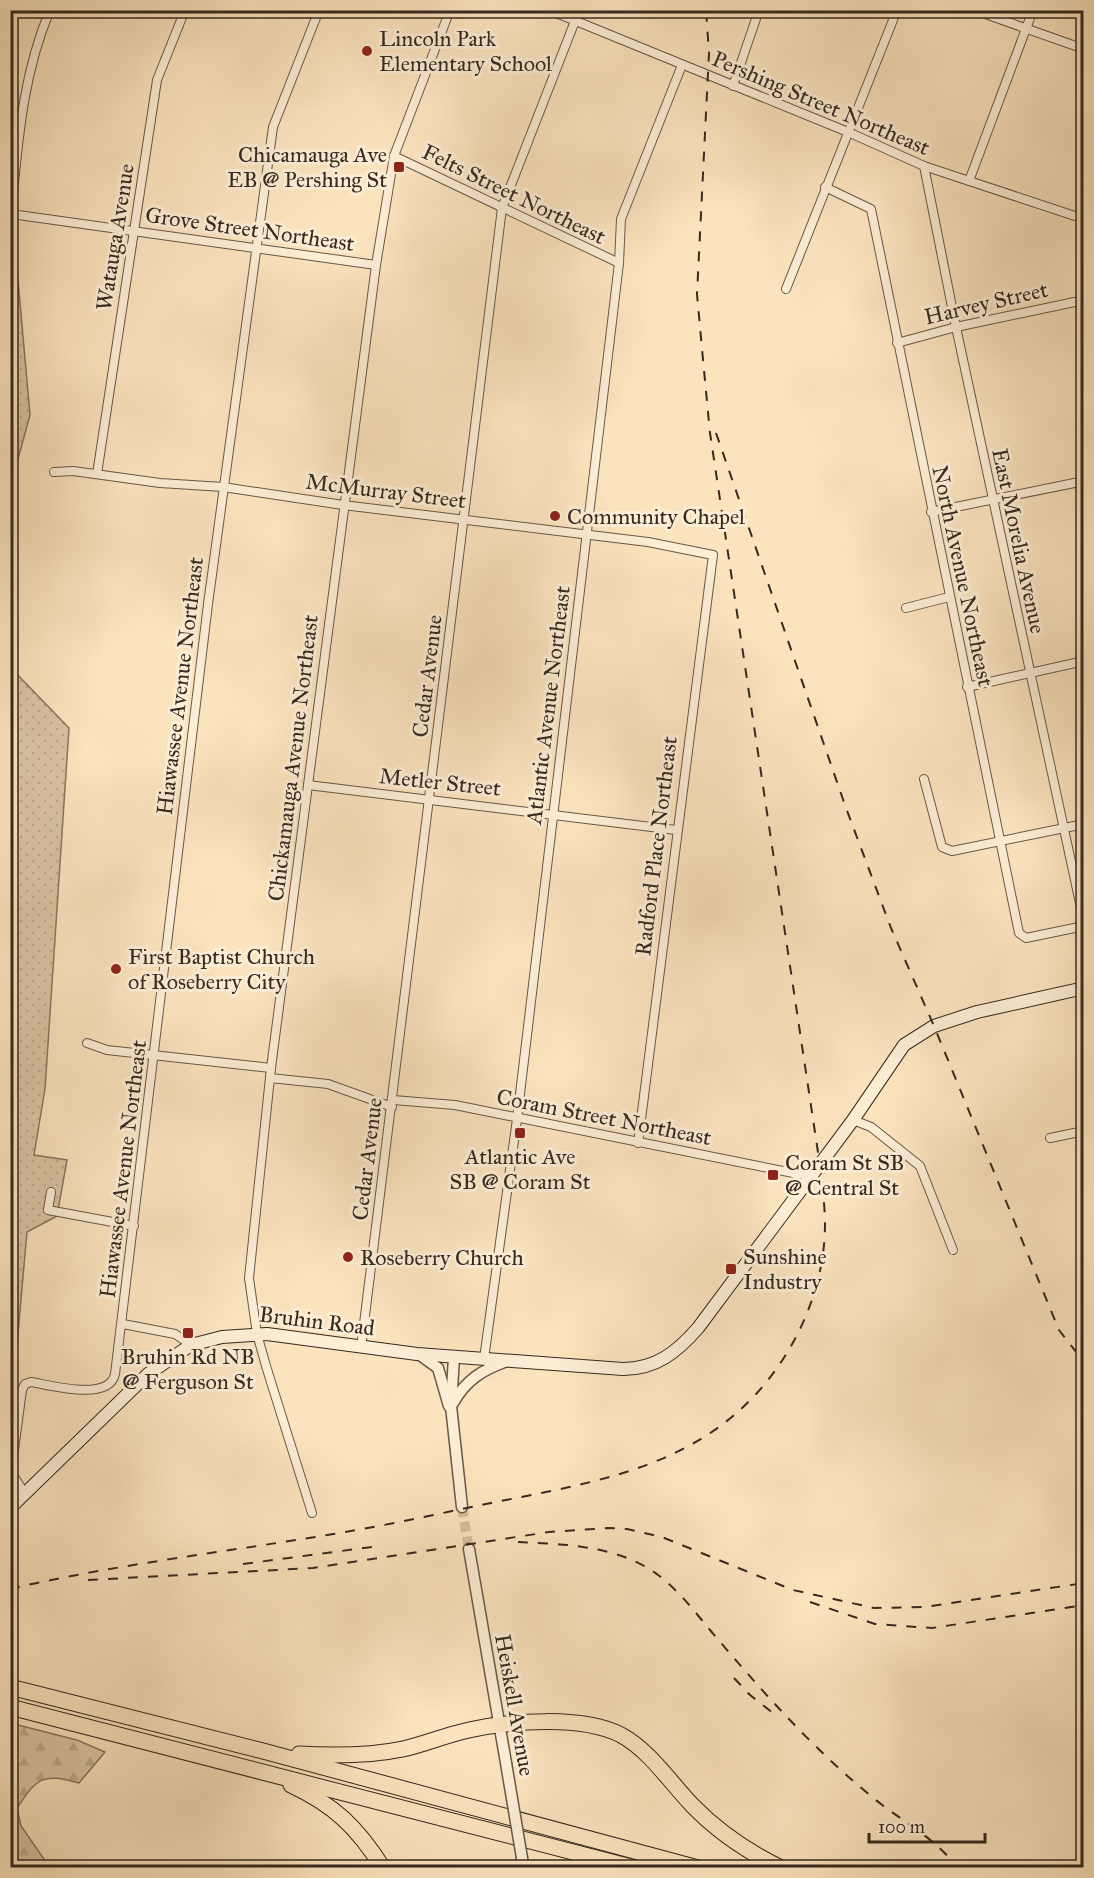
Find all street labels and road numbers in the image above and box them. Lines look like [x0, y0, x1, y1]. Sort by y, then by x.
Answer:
street label: Pershing Street Northeast [708, 45, 934, 161]
street label: Felts Street Northeast [418, 138, 610, 250]
street label: Watauga Avenue [90, 162, 140, 312]
street label: Grove Street Northeast [144, 201, 356, 257]
street label: Harvey Street [922, 276, 1051, 330]
street label: East Morelia Avenue [986, 446, 1052, 636]
street label: North Avenue Northeast [926, 463, 1000, 689]
street label: McMurray Street [304, 468, 468, 514]
street label: Hiawassee Avenue Northeast [151, 555, 209, 817]
street label: Atlantic Avenue Northeast [520, 584, 576, 827]
street label: Chickamauga Avenue Northeast [262, 613, 324, 903]
street label: Cedar Avenue [406, 613, 448, 739]
street label: Radford Place Northeast [629, 734, 683, 957]
street label: Metler Street [378, 762, 502, 802]
street label: Hiawassee Avenue Northeast [94, 1038, 152, 1300]
street label: Coram Street Northeast [494, 1083, 714, 1151]
street label: Cedar Avenue [346, 1096, 388, 1222]
street label: Bruhin Road [258, 1301, 376, 1341]
street label: Heiskell Avenue [489, 1632, 541, 1778]

